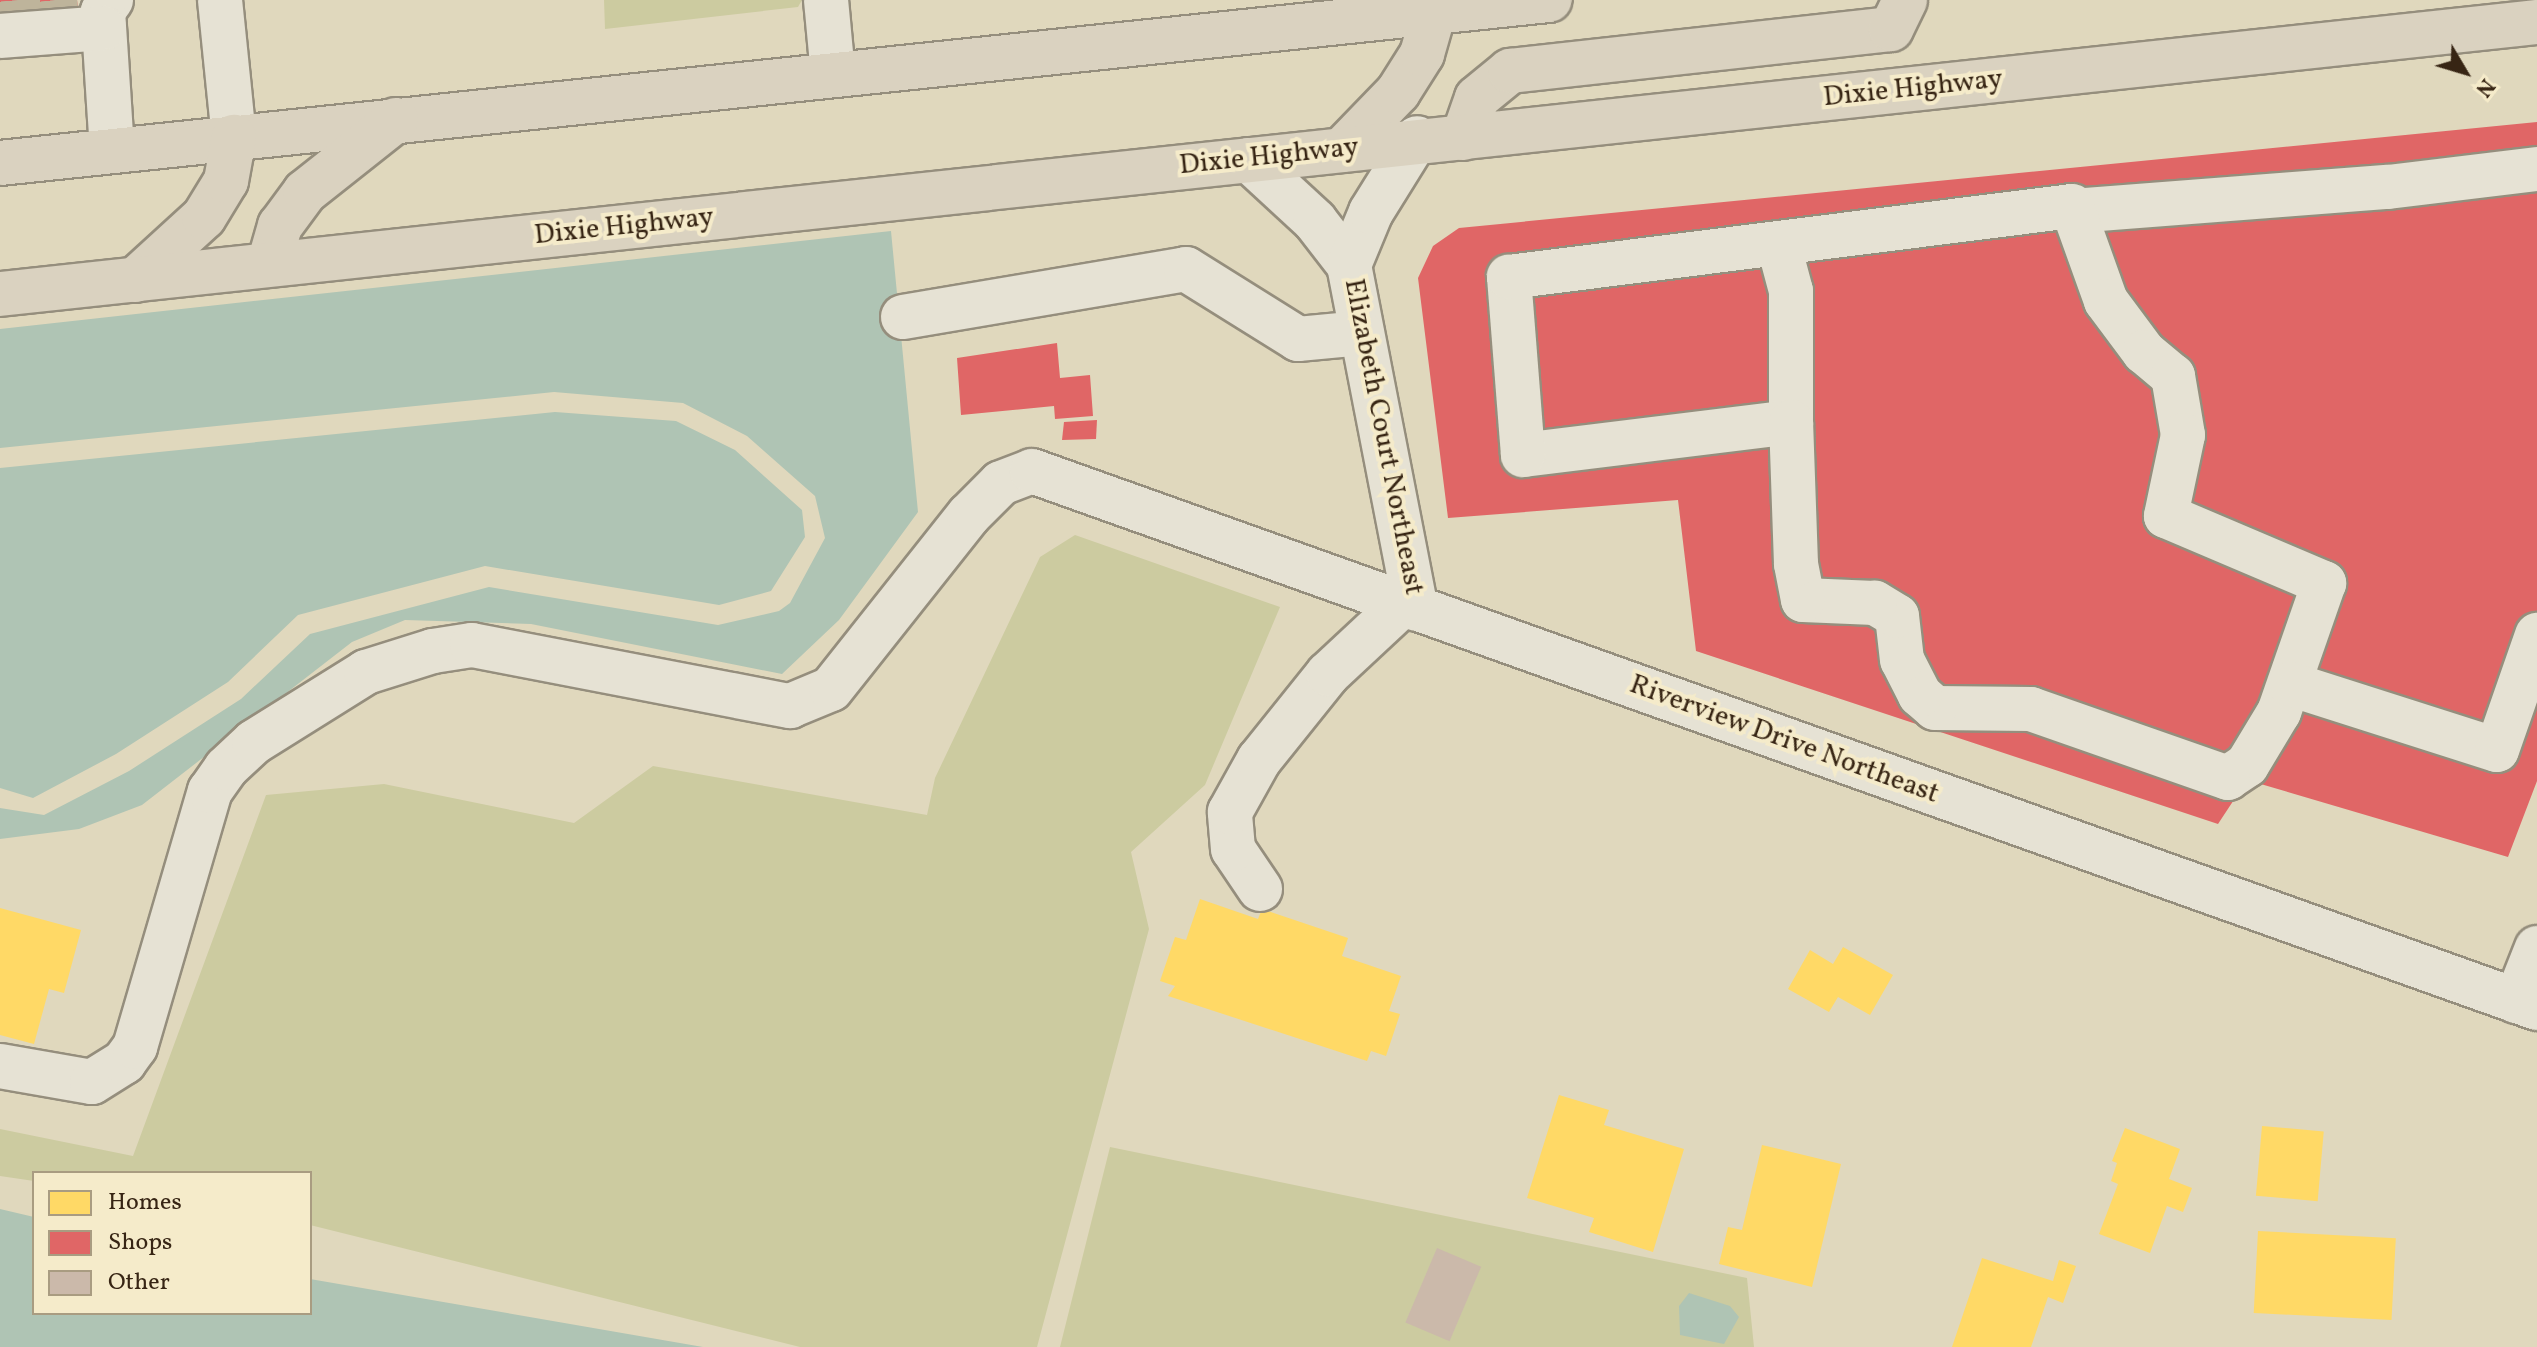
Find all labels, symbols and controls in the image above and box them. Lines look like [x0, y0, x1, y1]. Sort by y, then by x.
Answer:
north arrow [2425, 32, 2505, 112]
street label: Dixie Highway [1822, 63, 2004, 115]
text: N [2467, 71, 2501, 103]
street label: Dixie Highway [1178, 131, 1360, 183]
street label: Dixie Highway [533, 201, 715, 253]
street label: Elizabeth Court Northeast [1336, 276, 1430, 598]
street label: Riverview Drive Northeast [1624, 668, 1944, 812]
legend [32, 1171, 312, 1315]
text: Homes [108, 1186, 182, 1220]
text: Shops [108, 1226, 172, 1260]
text: Other [108, 1266, 170, 1300]

